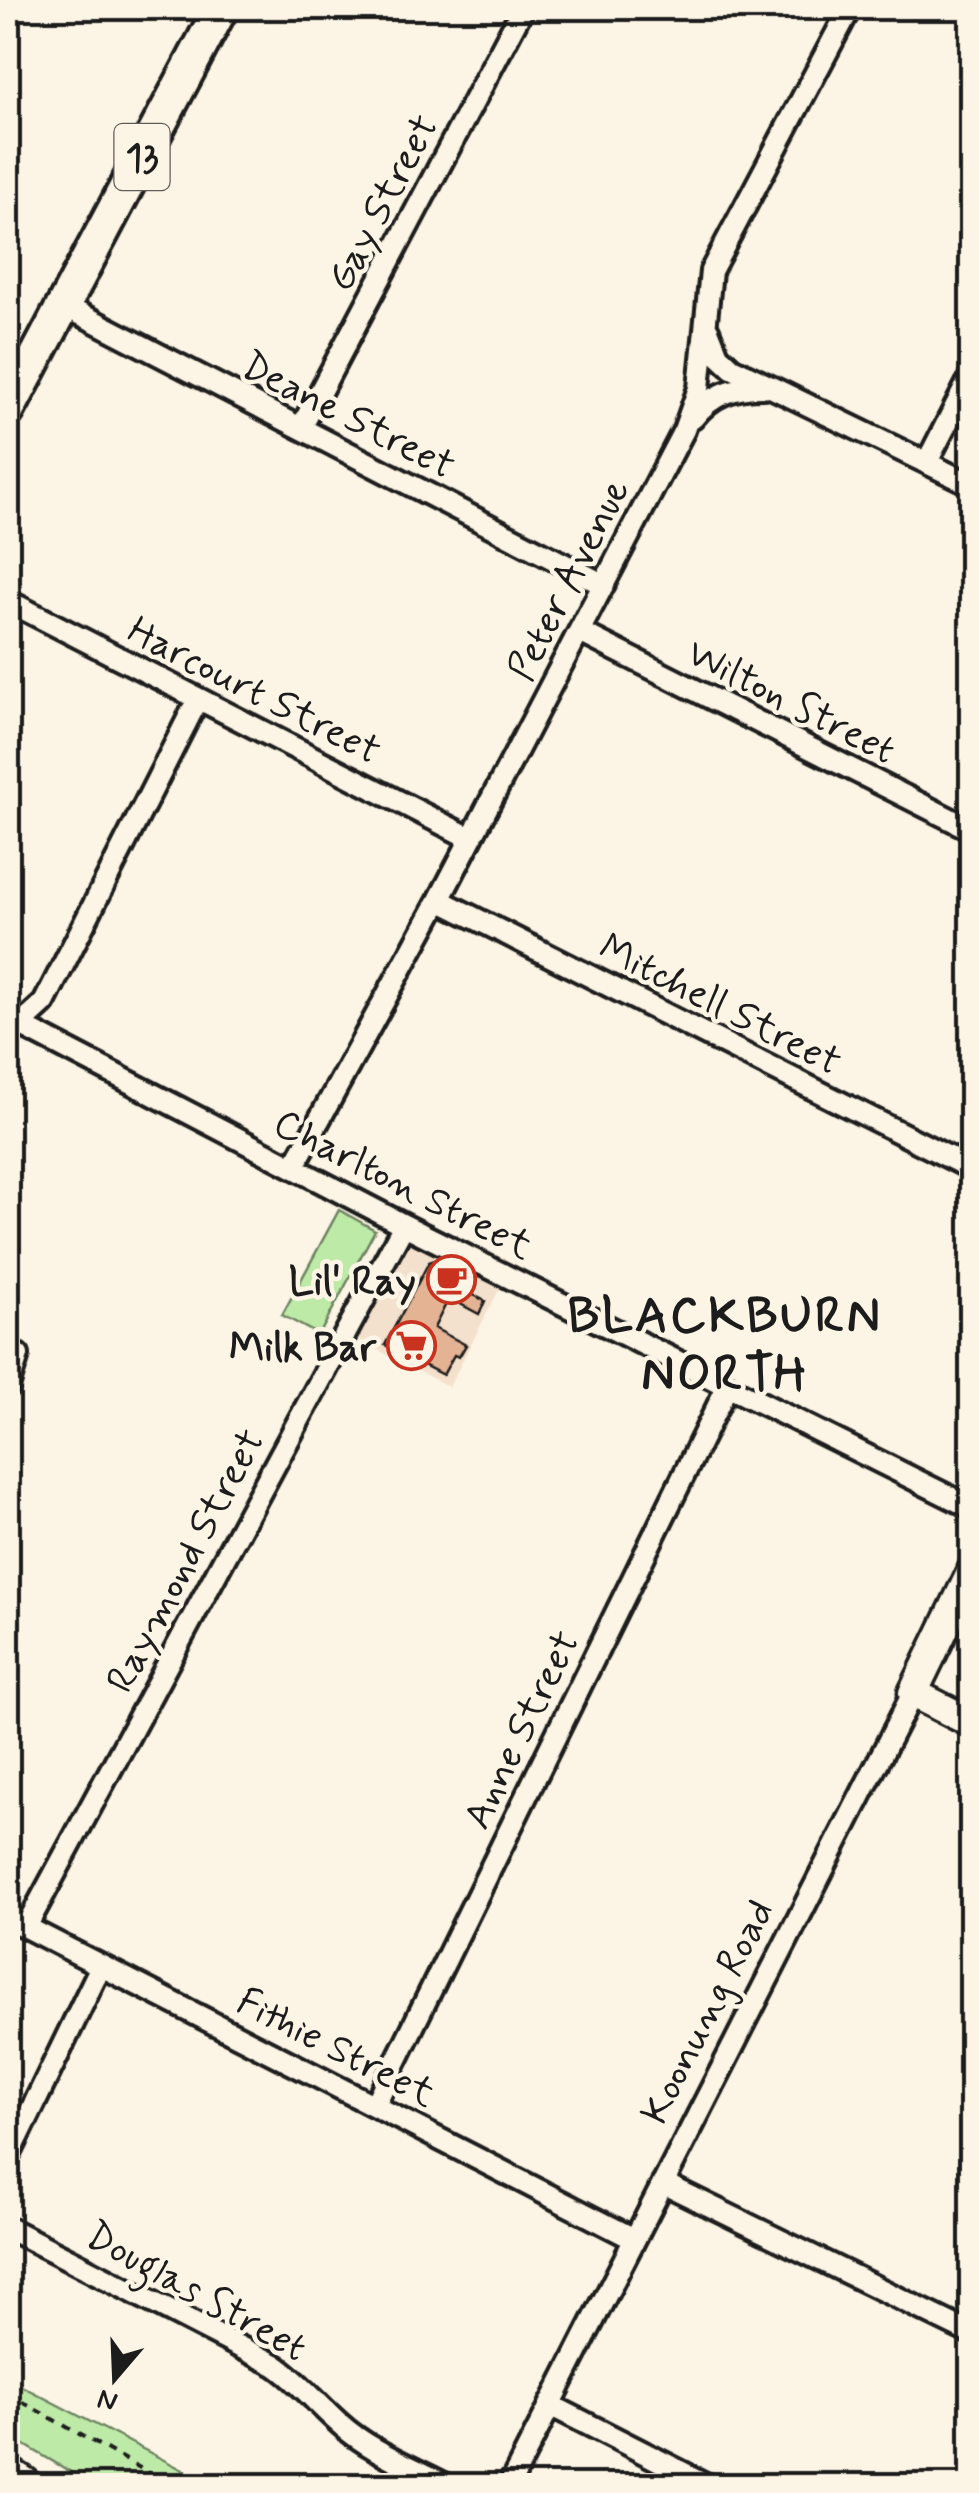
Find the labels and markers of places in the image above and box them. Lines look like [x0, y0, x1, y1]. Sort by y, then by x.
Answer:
cafe icon: Lil' Ray [425, 1254, 477, 1306]
place label: Lil' Ray [289, 1257, 416, 1309]
supermarket icon: Milk Bar [385, 1320, 437, 1372]
place label: Milk Bar [229, 1323, 377, 1375]

